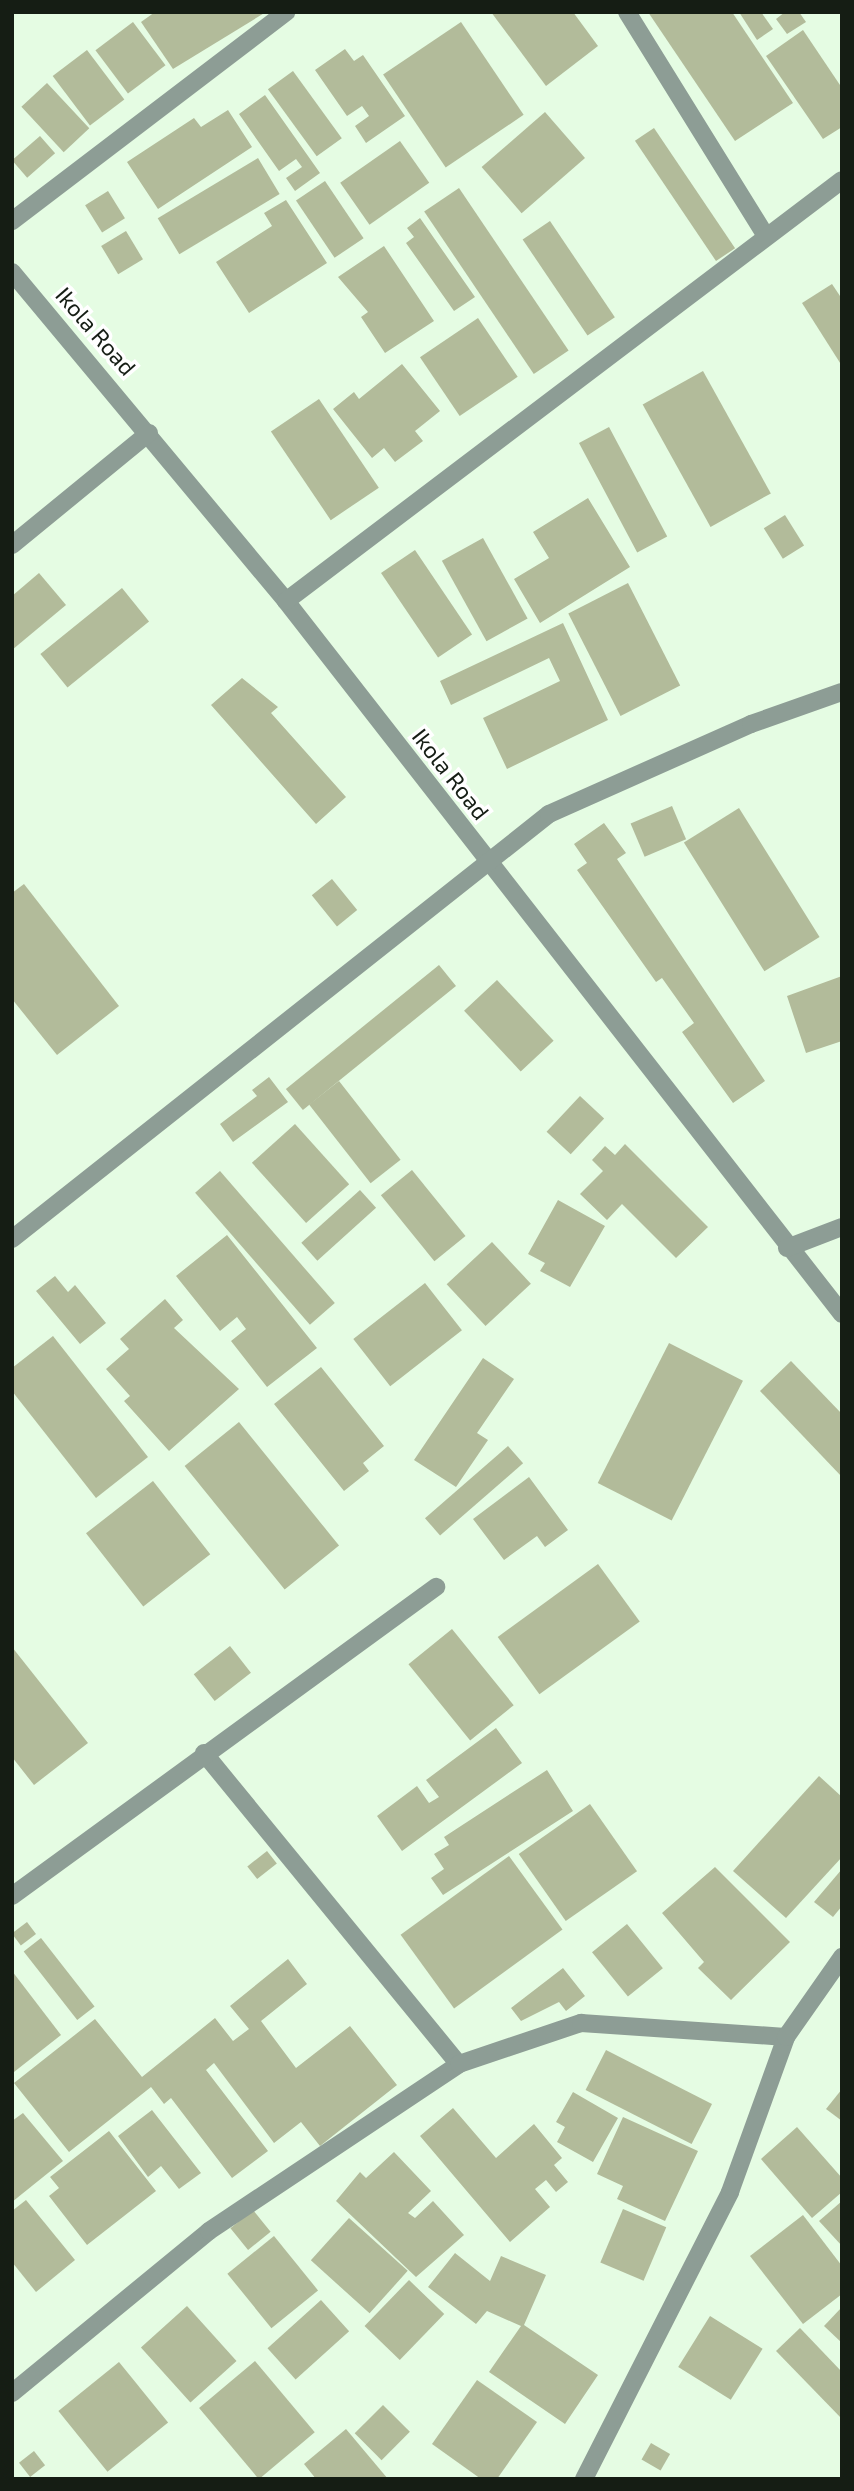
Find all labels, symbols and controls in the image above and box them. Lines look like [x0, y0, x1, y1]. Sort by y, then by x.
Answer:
street label: Ikola Road [50, 281, 142, 381]
street label: Ikola Road [407, 723, 495, 825]

